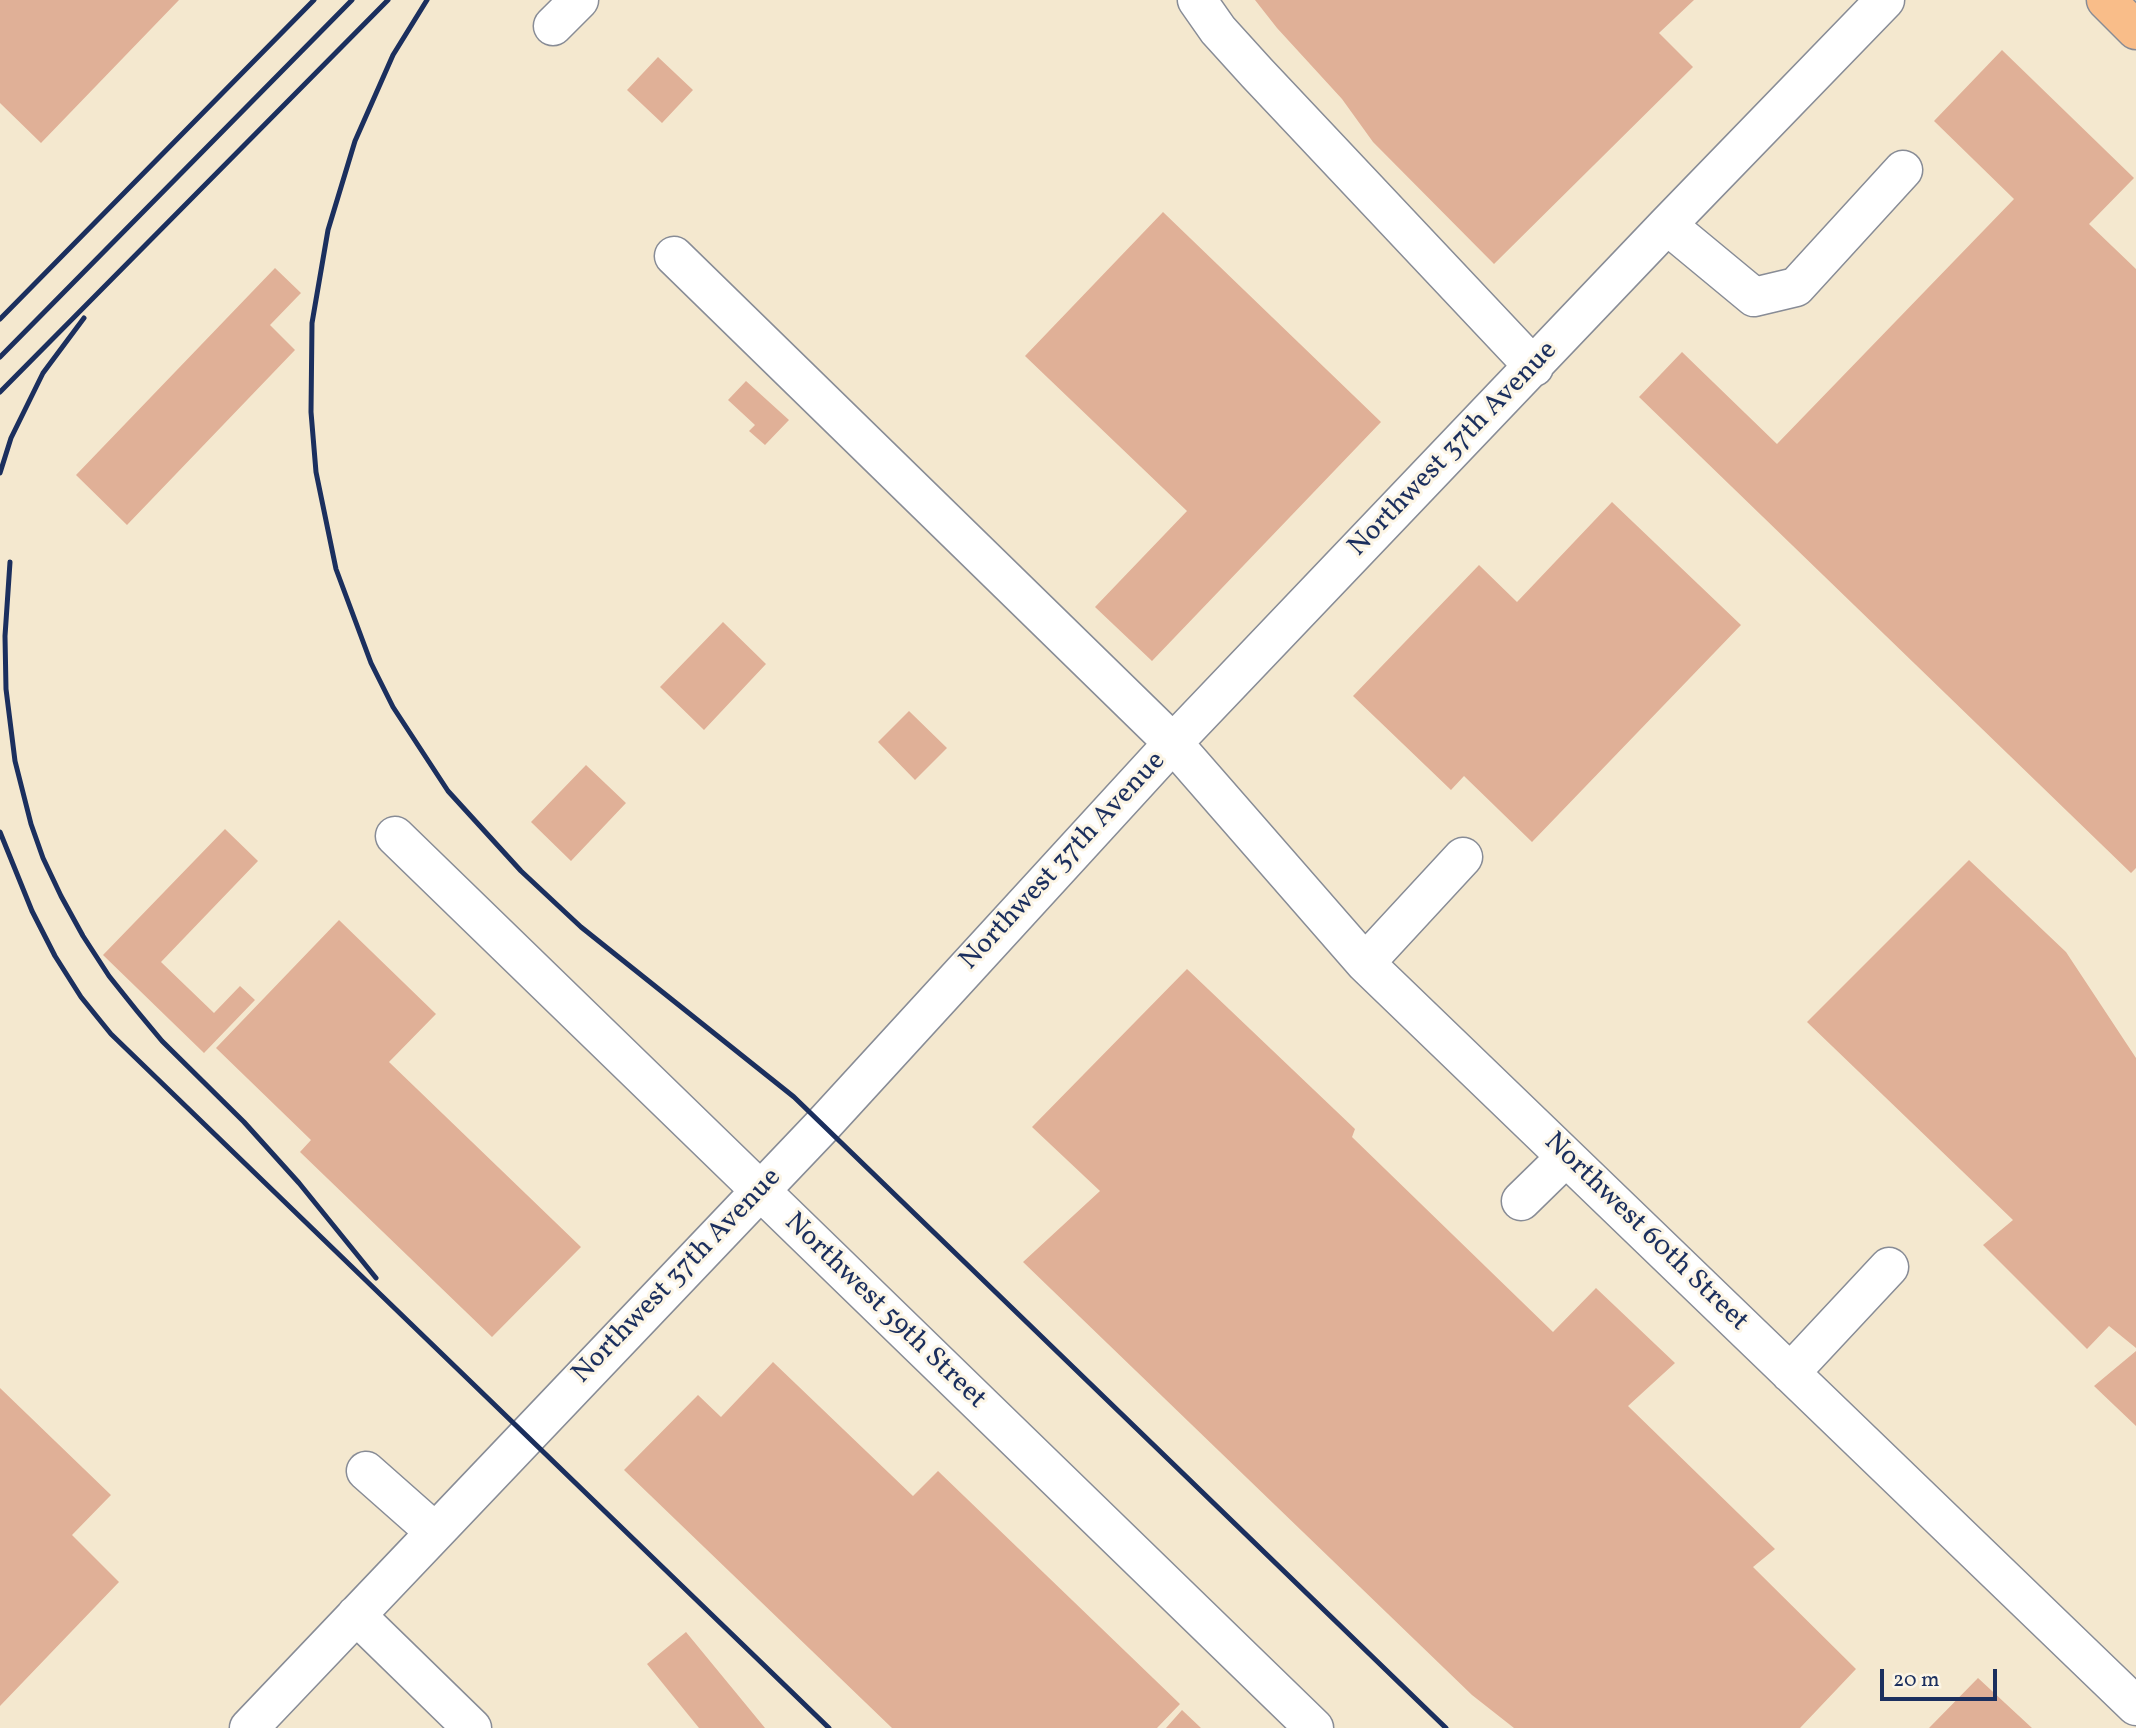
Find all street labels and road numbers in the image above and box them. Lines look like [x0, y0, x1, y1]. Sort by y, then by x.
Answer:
street label: Northwest 37th Avenue [1342, 335, 1566, 565]
street label: Northwest 37th Avenue [954, 746, 1174, 978]
street label: Northwest 60th Street [1536, 1127, 1754, 1339]
street label: Northwest 37th Avenue [566, 1162, 790, 1392]
street label: Northwest 59th Street [776, 1207, 992, 1417]

